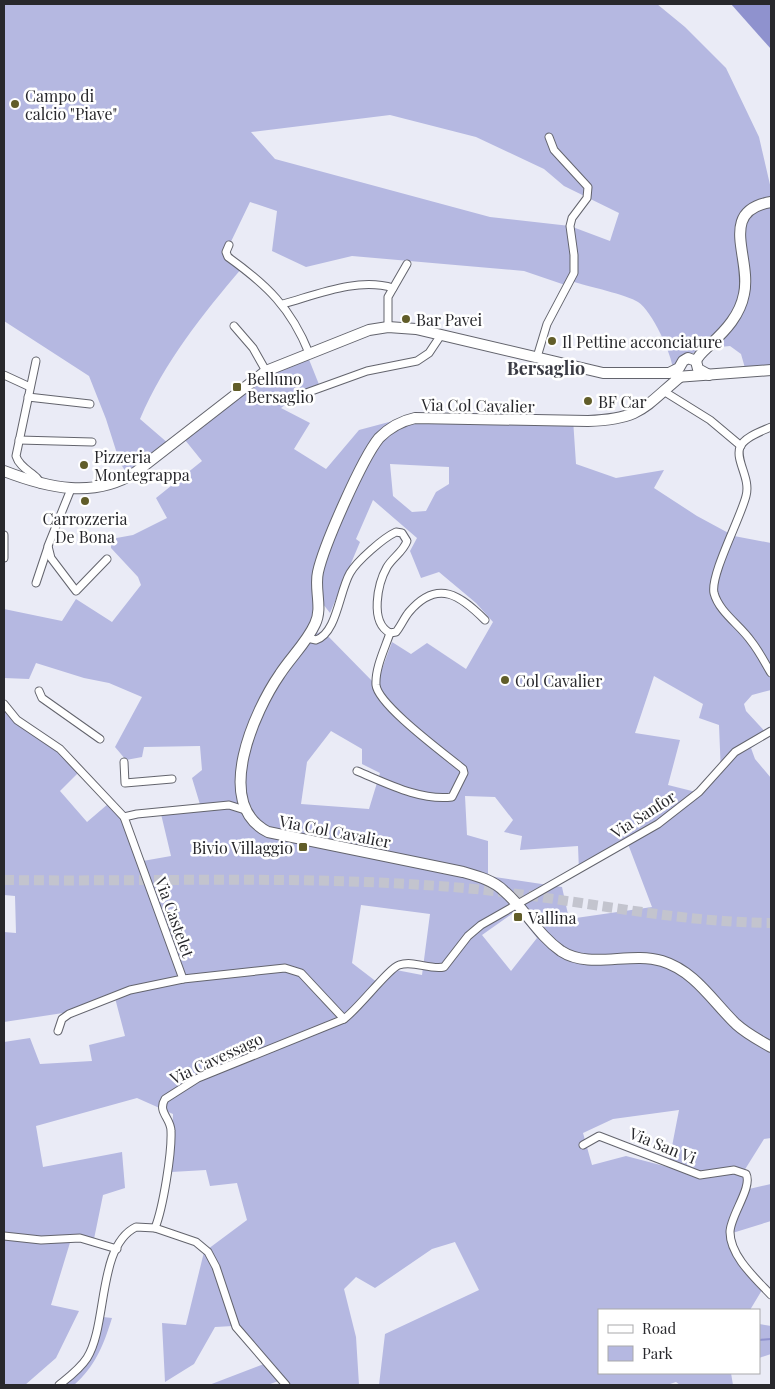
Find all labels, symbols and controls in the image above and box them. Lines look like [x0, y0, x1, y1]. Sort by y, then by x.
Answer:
place label: Campo di calcio "Piave" [25, 85, 117, 124]
marker: Campo di calcio "Piave" [9, 98, 21, 110]
place label: Bar Pavei [416, 309, 483, 330]
marker: Bar Pavei [400, 313, 412, 325]
place label: Il Pettine acconciature [562, 331, 722, 352]
marker: Il Pettine acconciature [546, 335, 558, 347]
district label: Bersaglio [507, 356, 585, 380]
place label: Belluno Bersaglio [247, 368, 314, 407]
marker: Belluno Bersaglio [231, 381, 243, 393]
place label: BF Car [598, 391, 647, 412]
street label: Via Col Cavalier [420, 393, 535, 416]
marker: BF Car [582, 395, 594, 407]
place label: Pizzeria Montegrappa [94, 446, 190, 485]
marker: Pizzeria Montegrappa [78, 459, 90, 471]
marker: Carrozzeria De Bona [79, 495, 91, 507]
place label: Carrozzeria De Bona [43, 508, 127, 547]
place label: Col Cavalier [515, 670, 602, 691]
marker: Col Cavalier [499, 674, 511, 686]
street label: Via Sanfor [606, 785, 679, 843]
street label: Via Col Cavalier [276, 810, 393, 852]
place label: Bivio Villaggio [192, 837, 293, 858]
marker: Bivio Villaggio [297, 841, 309, 853]
street label: Via Castelet [150, 873, 199, 960]
place label: Vallina [527, 907, 576, 928]
marker: Vallina [512, 911, 524, 923]
street label: Via Cavessago [165, 1027, 266, 1089]
street label: Via San Vi [626, 1122, 700, 1168]
legend [598, 1309, 760, 1374]
text: Road [642, 1318, 676, 1338]
text: Park [642, 1343, 674, 1363]

